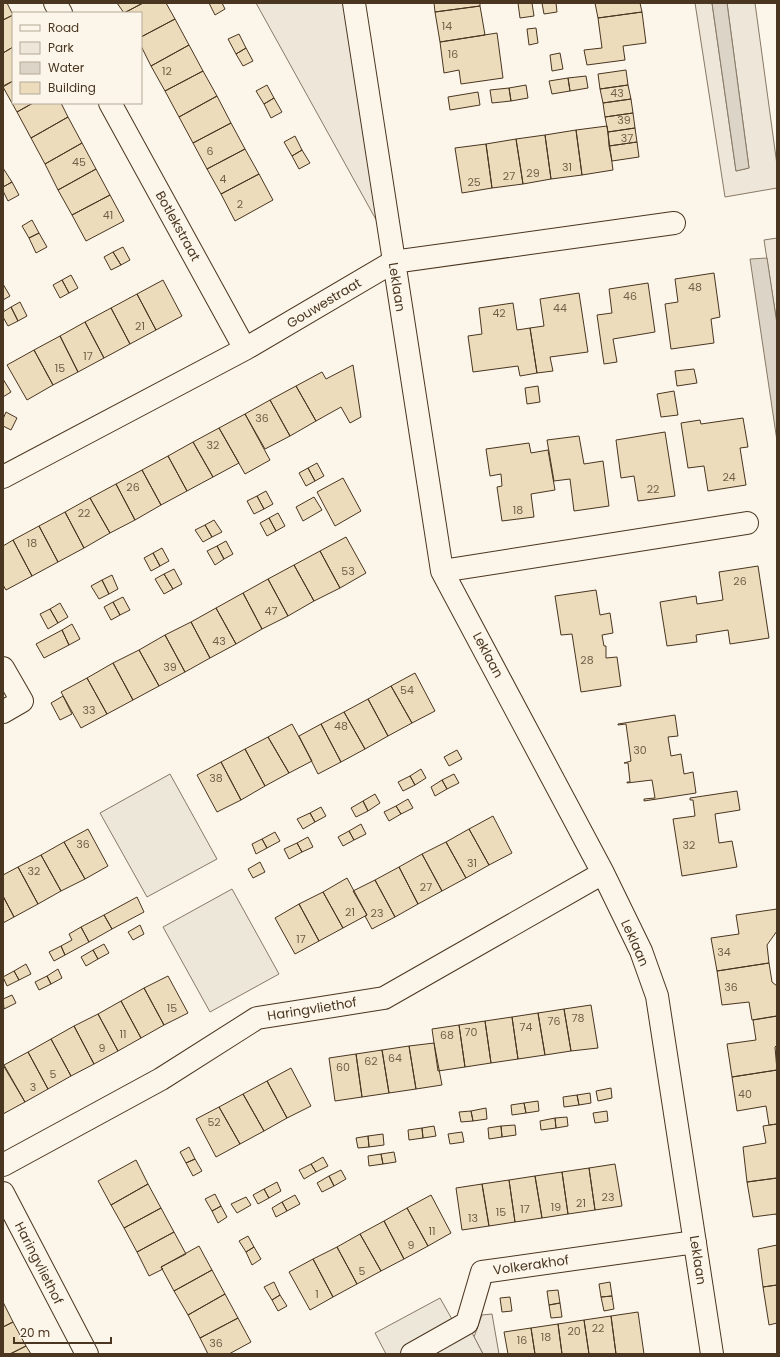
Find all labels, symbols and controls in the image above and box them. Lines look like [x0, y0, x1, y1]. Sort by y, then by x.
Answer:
legend [12, 12, 142, 104]
house number: 14 [442, 18, 452, 34]
text: Road [48, 19, 79, 36]
text: Park [48, 39, 75, 56]
house number: 16 [448, 46, 458, 62]
text: Water [48, 59, 85, 76]
house number: 12 [162, 63, 172, 79]
text: Building [48, 79, 96, 96]
house number: 43 [610, 85, 624, 101]
house number: 39 [617, 112, 631, 128]
house number: 37 [621, 130, 633, 146]
house number: 6 [207, 143, 214, 159]
house number: 45 [72, 154, 86, 170]
house number: 31 [562, 159, 572, 175]
house number: 29 [526, 165, 540, 181]
house number: 27 [503, 168, 515, 184]
house number: 4 [220, 171, 227, 187]
house number: 25 [467, 174, 481, 190]
street label: Botlekstraat [151, 187, 205, 265]
house number: 2 [237, 196, 243, 212]
house number: 41 [103, 207, 113, 223]
street label: Leklaan [384, 261, 410, 313]
street label: Gouwestraat [283, 273, 365, 333]
house number: 48 [688, 279, 702, 295]
house number: 46 [623, 288, 637, 304]
house number: 44 [553, 300, 567, 316]
house number: 42 [492, 305, 506, 321]
house number: 21 [135, 318, 145, 334]
house number: 17 [83, 348, 93, 364]
house number: 15 [55, 360, 65, 376]
house number: 36 [255, 410, 269, 426]
house number: 32 [207, 437, 219, 453]
house number: 24 [722, 469, 736, 485]
house number: 26 [126, 479, 140, 495]
house number: 22 [647, 481, 659, 497]
house number: 18 [513, 502, 523, 518]
house number: 22 [78, 505, 90, 521]
house number: 18 [27, 535, 37, 551]
house number: 53 [341, 563, 355, 579]
house number: 26 [733, 573, 747, 589]
house number: 47 [265, 603, 277, 619]
street label: Leklaan [468, 629, 508, 681]
house number: 43 [212, 633, 226, 649]
house number: 28 [580, 652, 594, 668]
house number: 39 [163, 659, 177, 675]
house number: 54 [400, 682, 414, 698]
house number: 33 [83, 702, 95, 718]
house number: 48 [334, 718, 348, 734]
house number: 30 [633, 742, 647, 758]
house number: 38 [209, 770, 223, 786]
house number: 36 [76, 836, 90, 852]
house number: 32 [683, 837, 695, 853]
house number: 31 [467, 855, 477, 871]
house number: 32 [28, 863, 40, 879]
house number: 27 [420, 879, 432, 895]
house number: 21 [345, 904, 355, 920]
house number: 23 [371, 905, 383, 921]
street label: Leklaan [616, 917, 654, 969]
house number: 17 [296, 931, 306, 947]
house number: 34 [717, 944, 731, 960]
house number: 36 [724, 979, 738, 995]
street label: Haringvliethof [266, 993, 358, 1025]
house number: 15 [167, 1000, 177, 1016]
house number: 78 [572, 1010, 585, 1026]
house number: 76 [548, 1013, 561, 1029]
house number: 74 [520, 1019, 533, 1035]
house number: 70 [465, 1024, 478, 1040]
house number: 11 [119, 1026, 127, 1042]
house number: 68 [440, 1027, 454, 1043]
house number: 9 [99, 1040, 106, 1056]
house number: 64 [388, 1050, 402, 1066]
house number: 62 [364, 1053, 378, 1069]
house number: 60 [336, 1059, 350, 1075]
house number: 5 [50, 1066, 57, 1082]
house number: 3 [30, 1079, 36, 1095]
house number: 40 [738, 1086, 752, 1102]
house number: 52 [207, 1114, 221, 1130]
house number: 23 [602, 1189, 614, 1205]
house number: 21 [576, 1195, 586, 1211]
house number: 19 [551, 1199, 561, 1215]
house number: 17 [520, 1201, 530, 1217]
house number: 15 [496, 1204, 506, 1220]
house number: 13 [468, 1210, 478, 1226]
street label: Haringvliethof [10, 1218, 68, 1308]
house number: 11 [428, 1223, 436, 1239]
street label: Leklaan [685, 1234, 711, 1286]
house number: 9 [408, 1237, 415, 1253]
street label: Volkerakhof [492, 1250, 570, 1280]
house number: 5 [359, 1263, 366, 1279]
house number: 1 [315, 1286, 319, 1302]
scale bar [14, 1319, 111, 1345]
house number: 22 [592, 1320, 604, 1336]
house number: 20 [567, 1323, 581, 1339]
text: 20 m [20, 1324, 50, 1341]
house number: 18 [541, 1329, 551, 1345]
house number: 16 [517, 1332, 527, 1348]
house number: 36 [209, 1335, 223, 1351]

